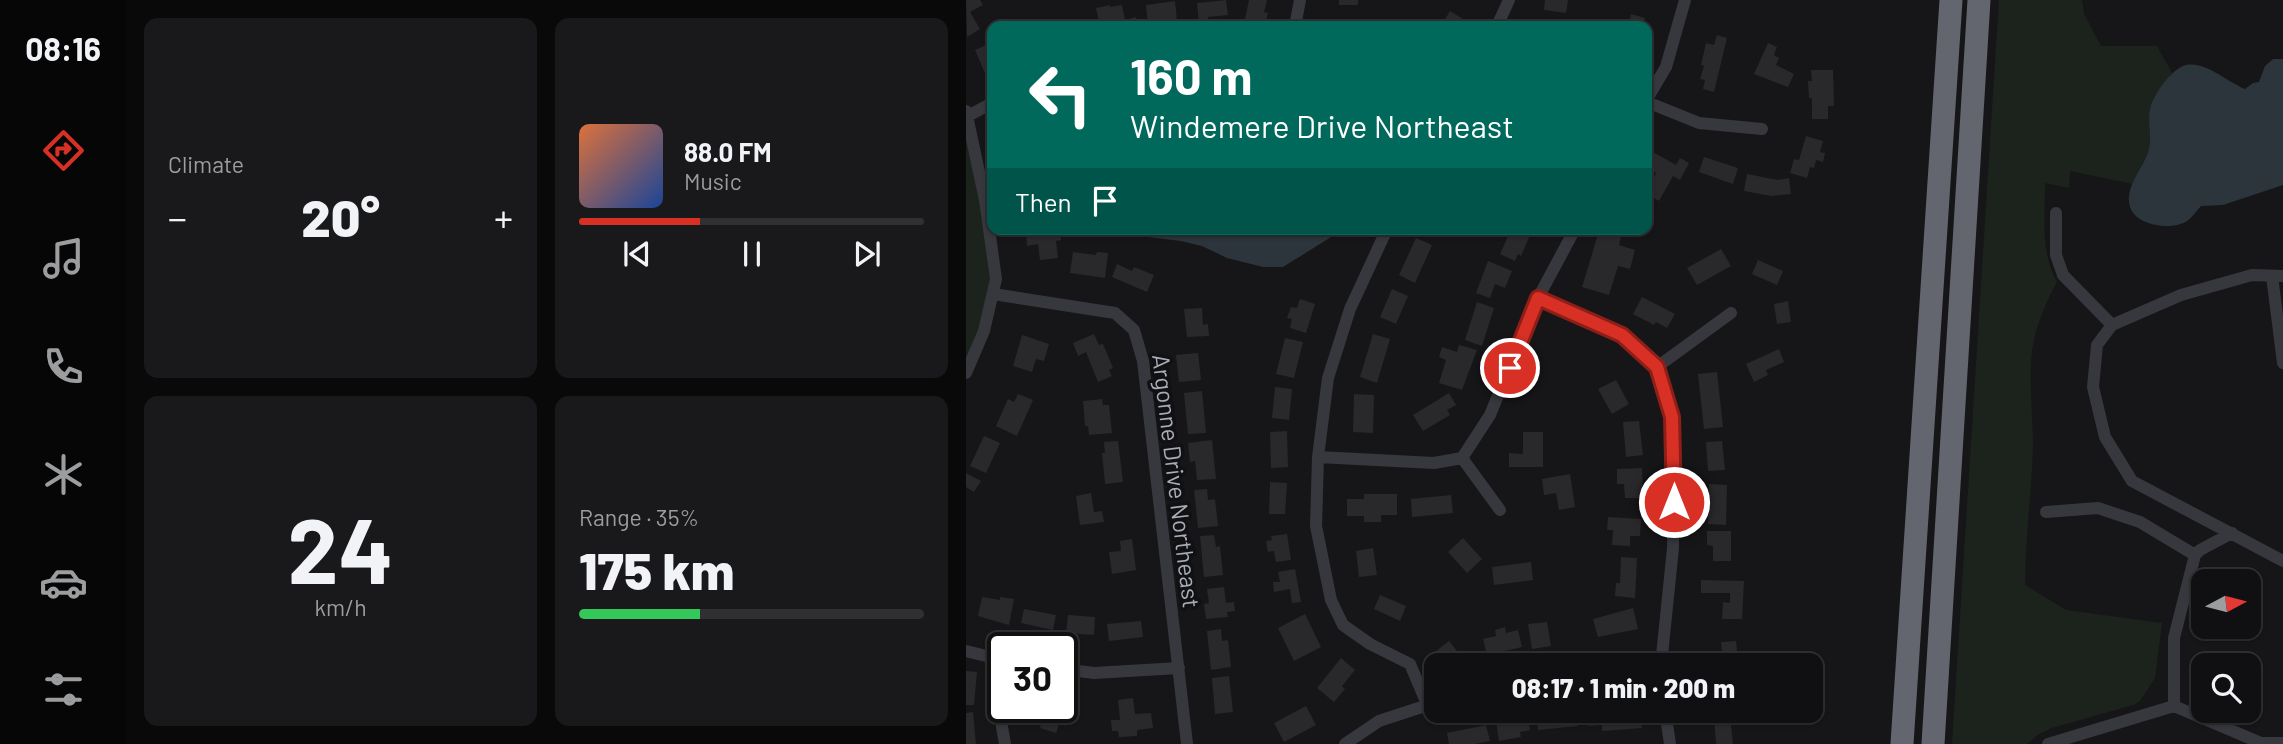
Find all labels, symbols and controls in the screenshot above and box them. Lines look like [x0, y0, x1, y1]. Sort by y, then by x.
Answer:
text: 08:16 [25, 29, 101, 67]
text: 160 m [1130, 46, 1252, 105]
icon: left [1015, 49, 1106, 140]
text: Windemere Drive Northeast [1130, 106, 1514, 144]
icon: directions [39, 126, 88, 175]
text: 88.0 FM [684, 136, 772, 167]
text: Climate [168, 150, 244, 178]
text: Music [684, 167, 742, 195]
icon: arrive [1086, 182, 1124, 220]
text: 20° [301, 185, 380, 247]
text: Then [1015, 186, 1072, 217]
text: − [168, 194, 187, 240]
text: + [494, 194, 513, 240]
icon: music [39, 234, 88, 283]
icon: previous [618, 235, 656, 273]
icon: pause [733, 235, 771, 273]
icon: next [848, 235, 886, 273]
pin [1480, 338, 1540, 398]
icon: phone [39, 342, 88, 391]
icon: arrive [1491, 349, 1529, 387]
street label: Argonne Drive Northeast [1147, 352, 1207, 610]
icon: climate [39, 450, 88, 499]
position arrow [1637, 465, 1711, 539]
text: 24 [287, 493, 394, 602]
text: Range · 35% [579, 503, 699, 531]
text: 175 km [579, 538, 735, 600]
icon: car [39, 558, 88, 607]
north arrow [2191, 569, 2261, 639]
map controls [2191, 569, 2261, 723]
text: km/h [314, 593, 367, 621]
speed limit sign: 30 [987, 632, 1078, 723]
button: search [2191, 653, 2261, 723]
icon: filters [39, 665, 88, 714]
text: 08:17 · 1 min · 200 m [1512, 672, 1735, 703]

